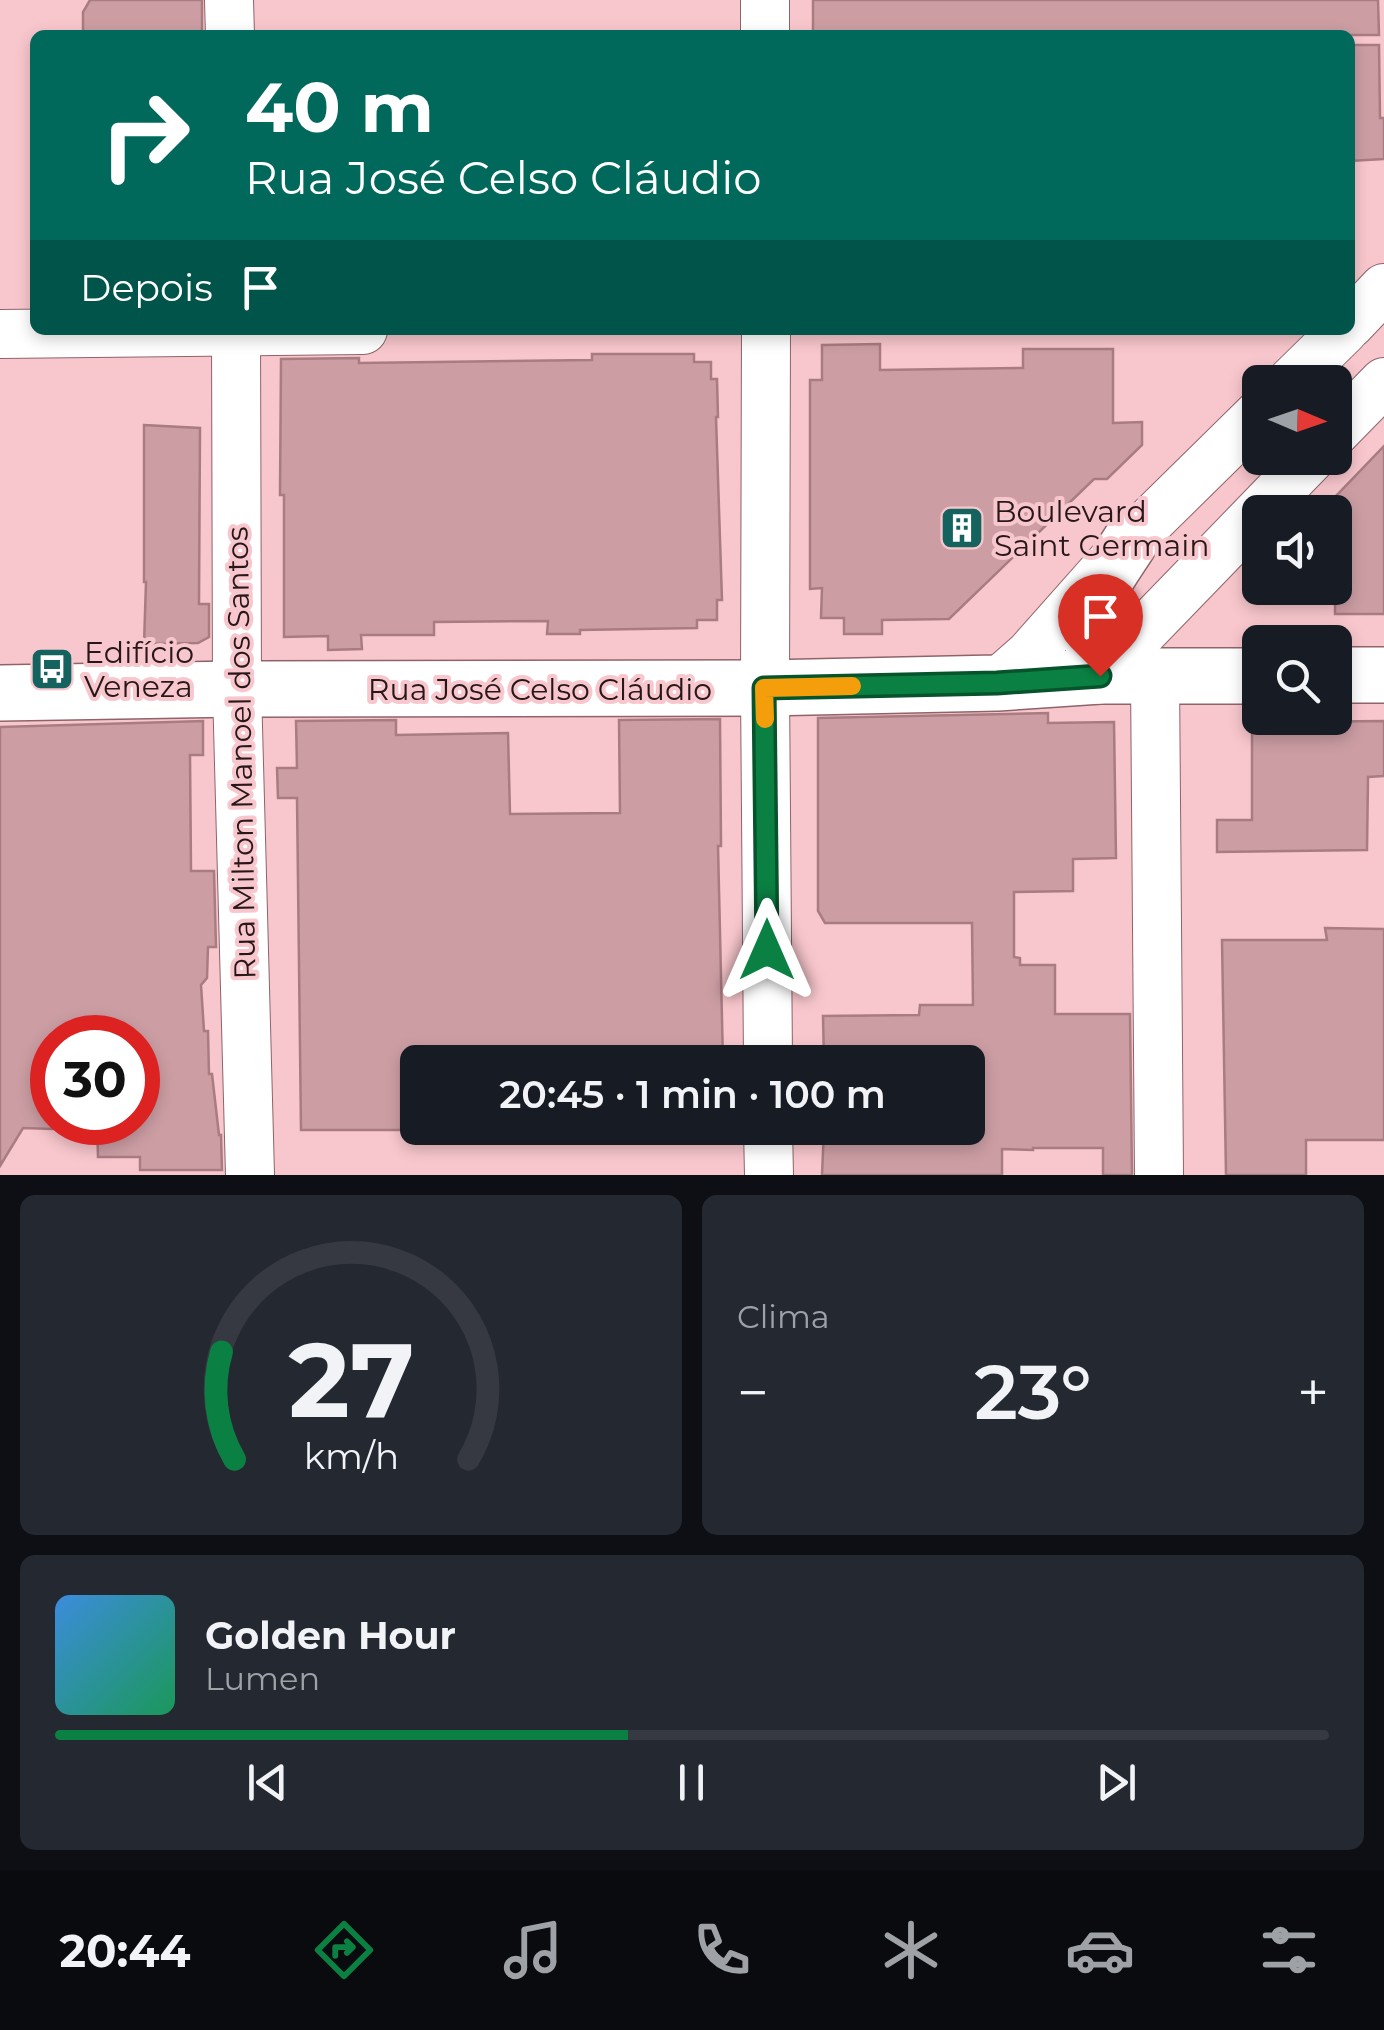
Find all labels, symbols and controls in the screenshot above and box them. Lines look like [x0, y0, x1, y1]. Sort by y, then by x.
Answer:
text: 40 m [245, 64, 434, 150]
icon: right [80, 70, 210, 200]
text: Rua José Celso Cláudio [245, 150, 762, 205]
icon: arrive [233, 260, 288, 315]
text: Depois [80, 264, 213, 311]
north arrow [1242, 365, 1352, 475]
map controls [1242, 365, 1352, 735]
place label: Boulevard Saint Germain [994, 493, 1210, 564]
button: sound [1242, 495, 1352, 605]
building icon: Boulevard Saint Germain [939, 505, 985, 551]
street label: Rua Milton Manoel dos Santos [219, 526, 263, 980]
pin [1058, 574, 1143, 677]
icon: arrive [1073, 589, 1128, 644]
button: search [1242, 625, 1352, 735]
place label: Edifício Veneza [84, 634, 194, 705]
bus stop icon: Edifício Veneza [29, 646, 75, 692]
street label: Rua José Celso Cláudio [368, 671, 712, 708]
position arrow [715, 898, 819, 1002]
speed limit sign: 30 [30, 1015, 160, 1145]
text: 20:45 · 1 min · 100 m [499, 1071, 886, 1118]
text: Clima [737, 1297, 830, 1336]
text: 27 [288, 1316, 414, 1443]
text: 23° [974, 1346, 1092, 1438]
text: − [737, 1359, 769, 1426]
text: + [1297, 1359, 1329, 1426]
text: km/h [303, 1434, 399, 1478]
text: Golden Hour [205, 1612, 456, 1659]
text: Lumen [205, 1659, 320, 1698]
icon: previous [240, 1755, 295, 1810]
icon: pause [664, 1755, 719, 1810]
icon: next [1089, 1755, 1144, 1810]
icon: directions [309, 1915, 379, 1985]
icon: music [498, 1915, 568, 1985]
icon: phone [687, 1915, 757, 1985]
icon: climate [876, 1915, 946, 1985]
icon: car [1065, 1915, 1135, 1985]
icon: filters [1254, 1915, 1324, 1985]
text: 20:44 [60, 1923, 190, 1978]

